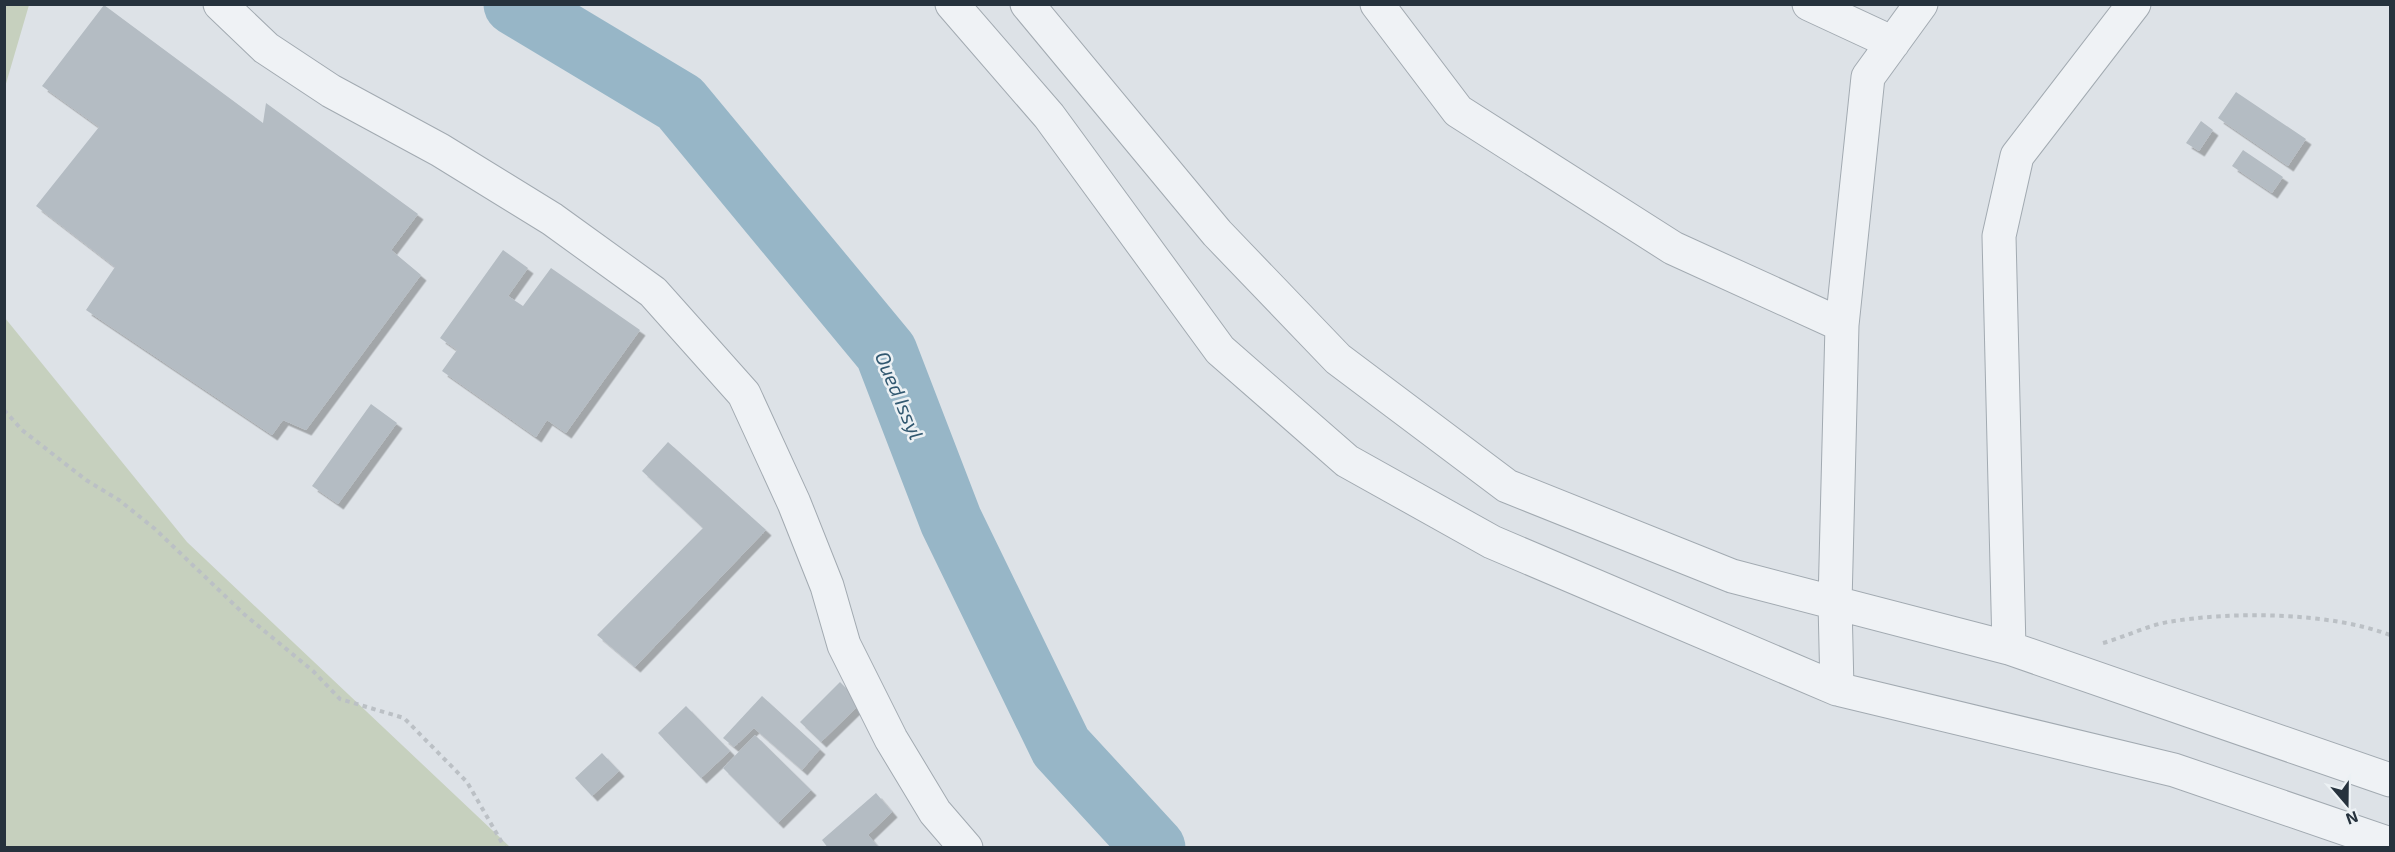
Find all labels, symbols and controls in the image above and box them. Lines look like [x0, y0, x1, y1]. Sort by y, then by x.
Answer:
water label: Oued Issyl [870, 347, 929, 443]
north arrow [2317, 774, 2377, 834]
text: N [2344, 808, 2361, 829]

